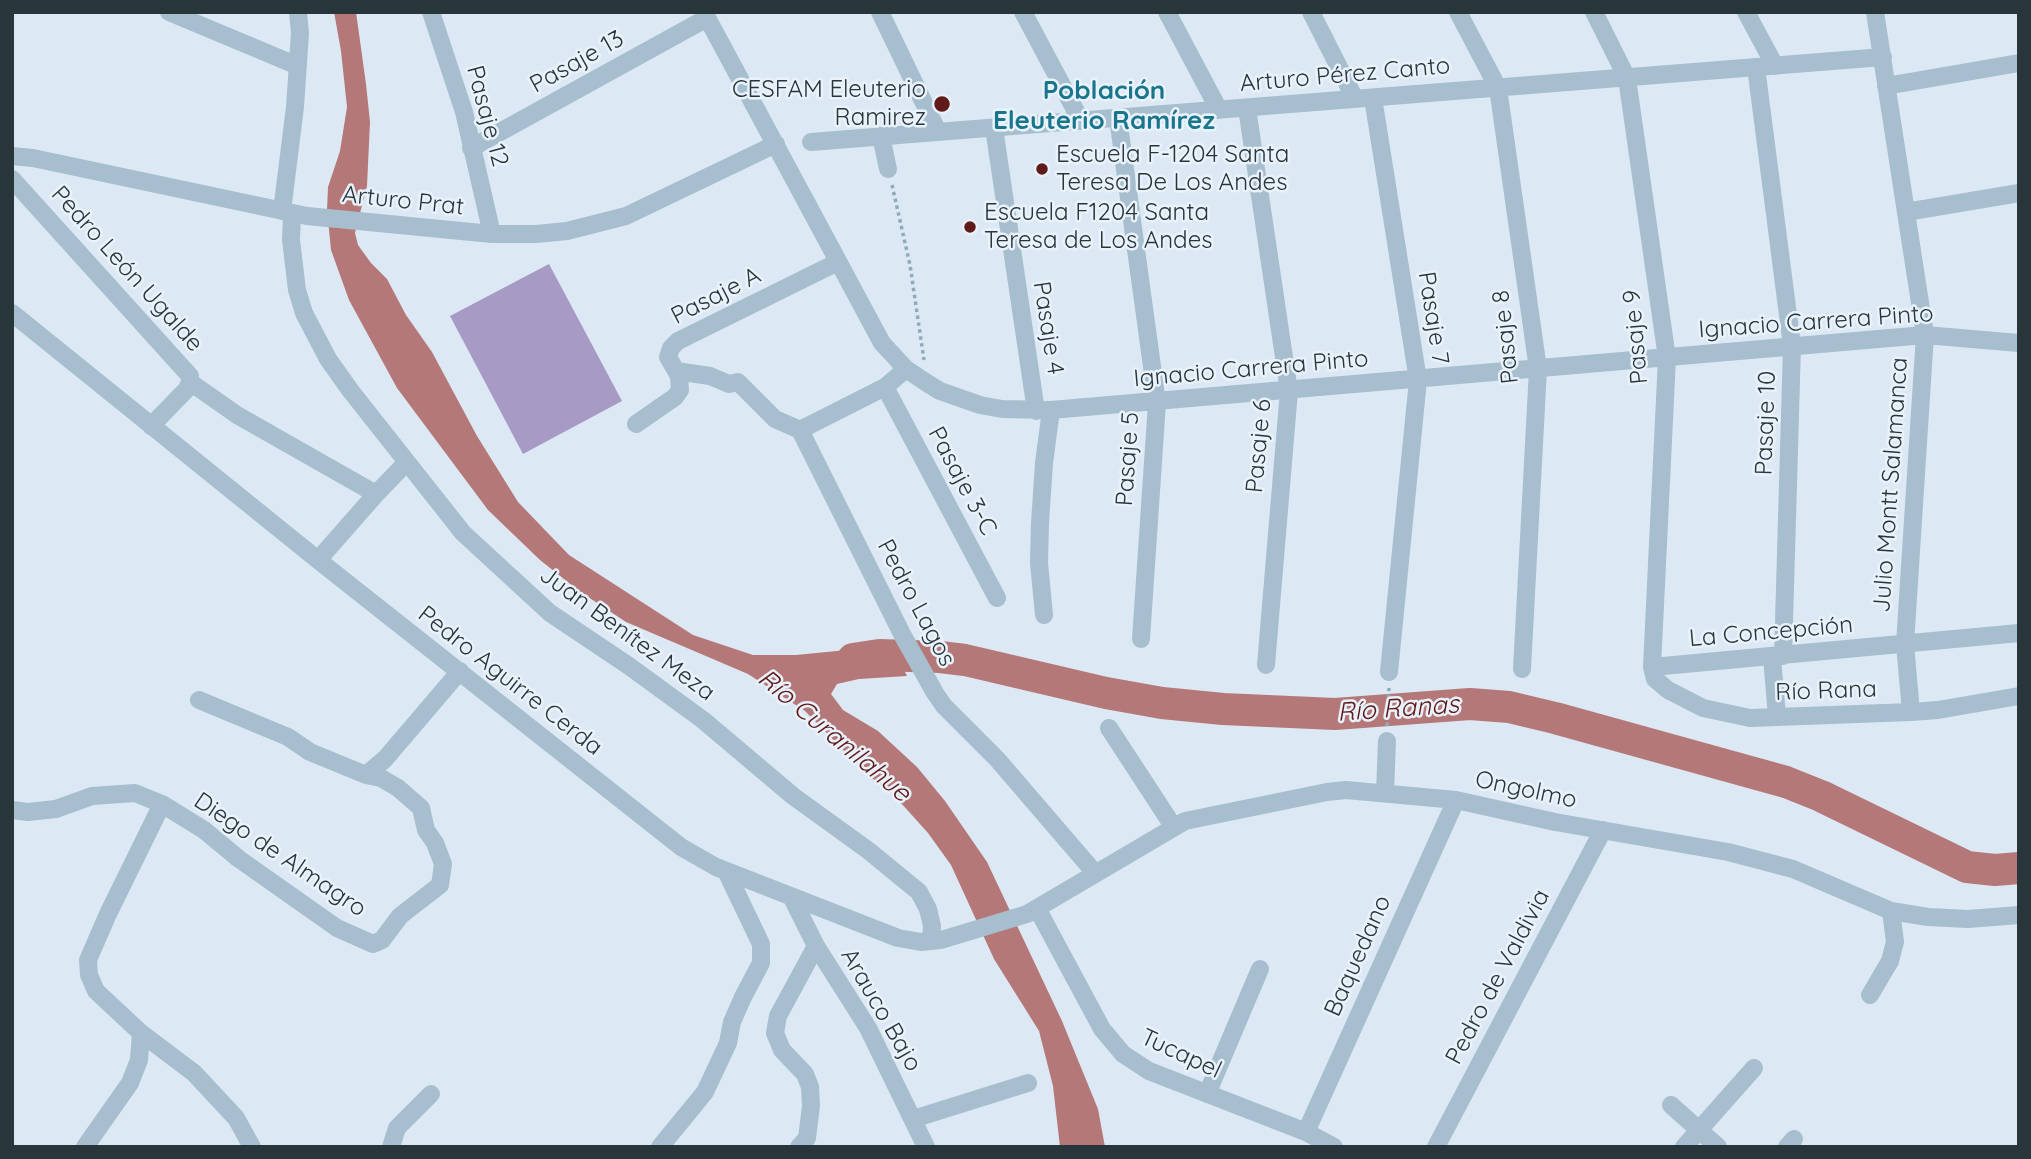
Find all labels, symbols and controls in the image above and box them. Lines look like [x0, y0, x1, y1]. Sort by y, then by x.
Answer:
street label: Pasaje 13 [525, 24, 629, 100]
street label: Arturo Pérez Canto [1239, 51, 1451, 99]
street label: Pasaje 12 [460, 62, 514, 170]
district label: Población Eleuterio Ramírez [993, 75, 1215, 136]
place label: CESFAM Eleuterio Ramirez [732, 76, 926, 132]
marker: CESFAM Eleuterio Ramirez [932, 94, 952, 114]
place label: Escuela F-1204 Santa Teresa De Los Andes [1056, 141, 1289, 197]
marker: Escuela F-1204 Santa Teresa De Los Andes [1034, 161, 1050, 177]
street label: Pedro León Ugalde [45, 180, 209, 358]
street label: Arturo Prat [341, 180, 465, 222]
place label: Escuela F1204 Santa Teresa de Los Andes [984, 199, 1212, 255]
marker: Escuela F1204 Santa Teresa de Los Andes [962, 219, 978, 235]
street label: Pasaje A [666, 261, 766, 331]
street label: Pasaje 7 [1411, 270, 1455, 366]
street label: Pasaje 4 [1026, 279, 1070, 377]
street label: Pasaje 8 [1487, 289, 1525, 385]
street label: Pasaje 9 [1618, 289, 1654, 385]
street label: Ignacio Carrera Pinto [1697, 299, 1935, 345]
street label: Ignacio Carrera Pinto [1132, 344, 1370, 394]
street label: Julio Montt Salamanca [1868, 357, 1914, 613]
street label: Pasaje 10 [1750, 370, 1782, 476]
street label: Pasaje 6 [1241, 398, 1277, 494]
street label: Pasaje 5 [1110, 411, 1146, 507]
street label: Pasaje 3-C [921, 422, 1003, 540]
street label: Pedro Lagos [871, 535, 961, 671]
street label: Juan Benítez Meza [534, 561, 720, 707]
street label: Pedro Aguirre Cerda [412, 600, 608, 762]
street label: La Concepción [1688, 610, 1854, 654]
water label: Río Curanilahue [751, 663, 917, 809]
street label: Río Rana [1775, 675, 1877, 707]
water label: Río Ranas [1336, 689, 1460, 729]
street label: Ongolmo [1473, 765, 1579, 815]
street label: Diego de Almagro [188, 787, 372, 923]
street label: Pedro de Valdivia [1440, 885, 1556, 1069]
street label: Baquedano [1319, 891, 1397, 1021]
street label: Arauco Bajo [834, 943, 928, 1077]
street label: Tucapel [1136, 1023, 1226, 1085]

